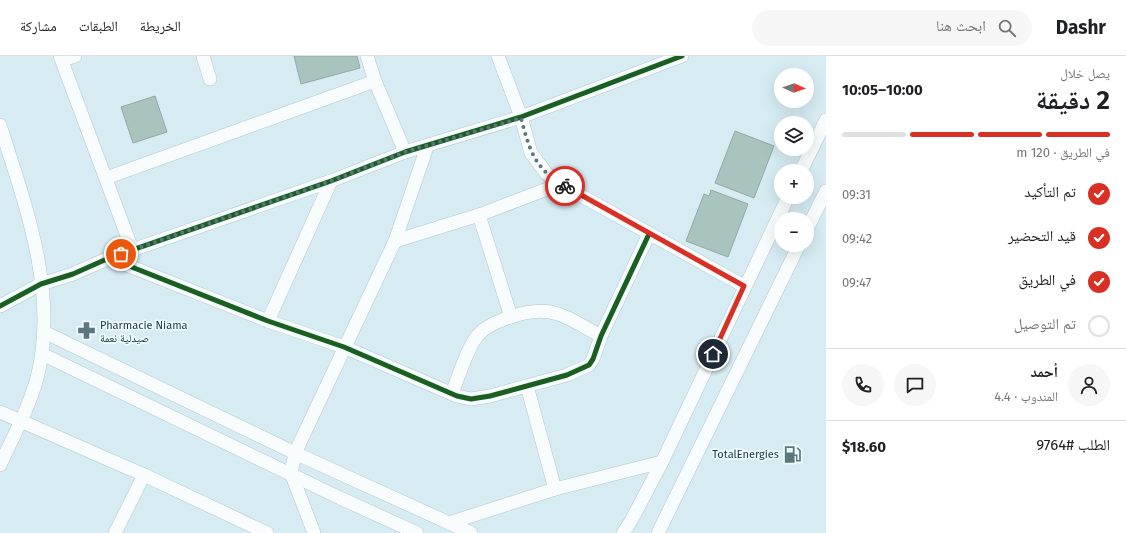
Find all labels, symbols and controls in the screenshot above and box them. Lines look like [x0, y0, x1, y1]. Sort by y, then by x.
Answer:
search box [752, 10, 1032, 46]
text: Dashr [1056, 16, 1106, 39]
text: ابحث هنا [936, 17, 986, 35]
icon: search [996, 17, 1018, 39]
text: مشاركة [20, 18, 57, 35]
text: الطبقات [79, 18, 118, 35]
text: الخريطة [140, 18, 181, 35]
text: يصل خلال [1060, 66, 1110, 81]
north arrow [774, 68, 814, 108]
map controls [774, 68, 814, 252]
text: 10:00–10:05 [842, 81, 923, 99]
text: 2 دقيقة [1036, 85, 1110, 116]
button: layers [774, 116, 814, 156]
text: في الطريق · 120 m [1016, 145, 1110, 160]
button: + [774, 164, 814, 204]
courier [545, 166, 585, 206]
icon: bike [554, 175, 576, 197]
text: تم التأكيد [1024, 183, 1076, 201]
icon: check [1088, 183, 1110, 205]
text: 09:31 [842, 187, 871, 202]
button: − [774, 212, 814, 252]
text: قيد التحضير [1008, 227, 1076, 245]
icon: check [1088, 227, 1110, 249]
text: 09:42 [842, 231, 872, 246]
pin [104, 237, 138, 271]
icon: bag [110, 243, 132, 265]
text: في الطريق [1018, 271, 1076, 289]
icon: check [1088, 271, 1110, 293]
text: 09:47 [842, 275, 871, 290]
text: تم التوصيل [1014, 315, 1076, 333]
place label: Pharmacie Niama صيدلية نعمة [100, 319, 188, 345]
pharmacy icon: Pharmacie Niama صيدلية نعمة [77, 321, 97, 341]
pin [696, 337, 730, 371]
icon: home [702, 343, 724, 365]
text: أحمد [1031, 363, 1058, 381]
button: phone [842, 364, 884, 406]
button: chat [894, 364, 936, 406]
button: person [1068, 364, 1110, 406]
text: المندوب · 4.4 [994, 389, 1058, 404]
text: الطلب #9764 [1036, 436, 1110, 454]
text: $18.60 [842, 438, 886, 456]
fuel station icon: TotalEnergies [782, 444, 802, 464]
place label: TotalEnergies [712, 448, 779, 461]

